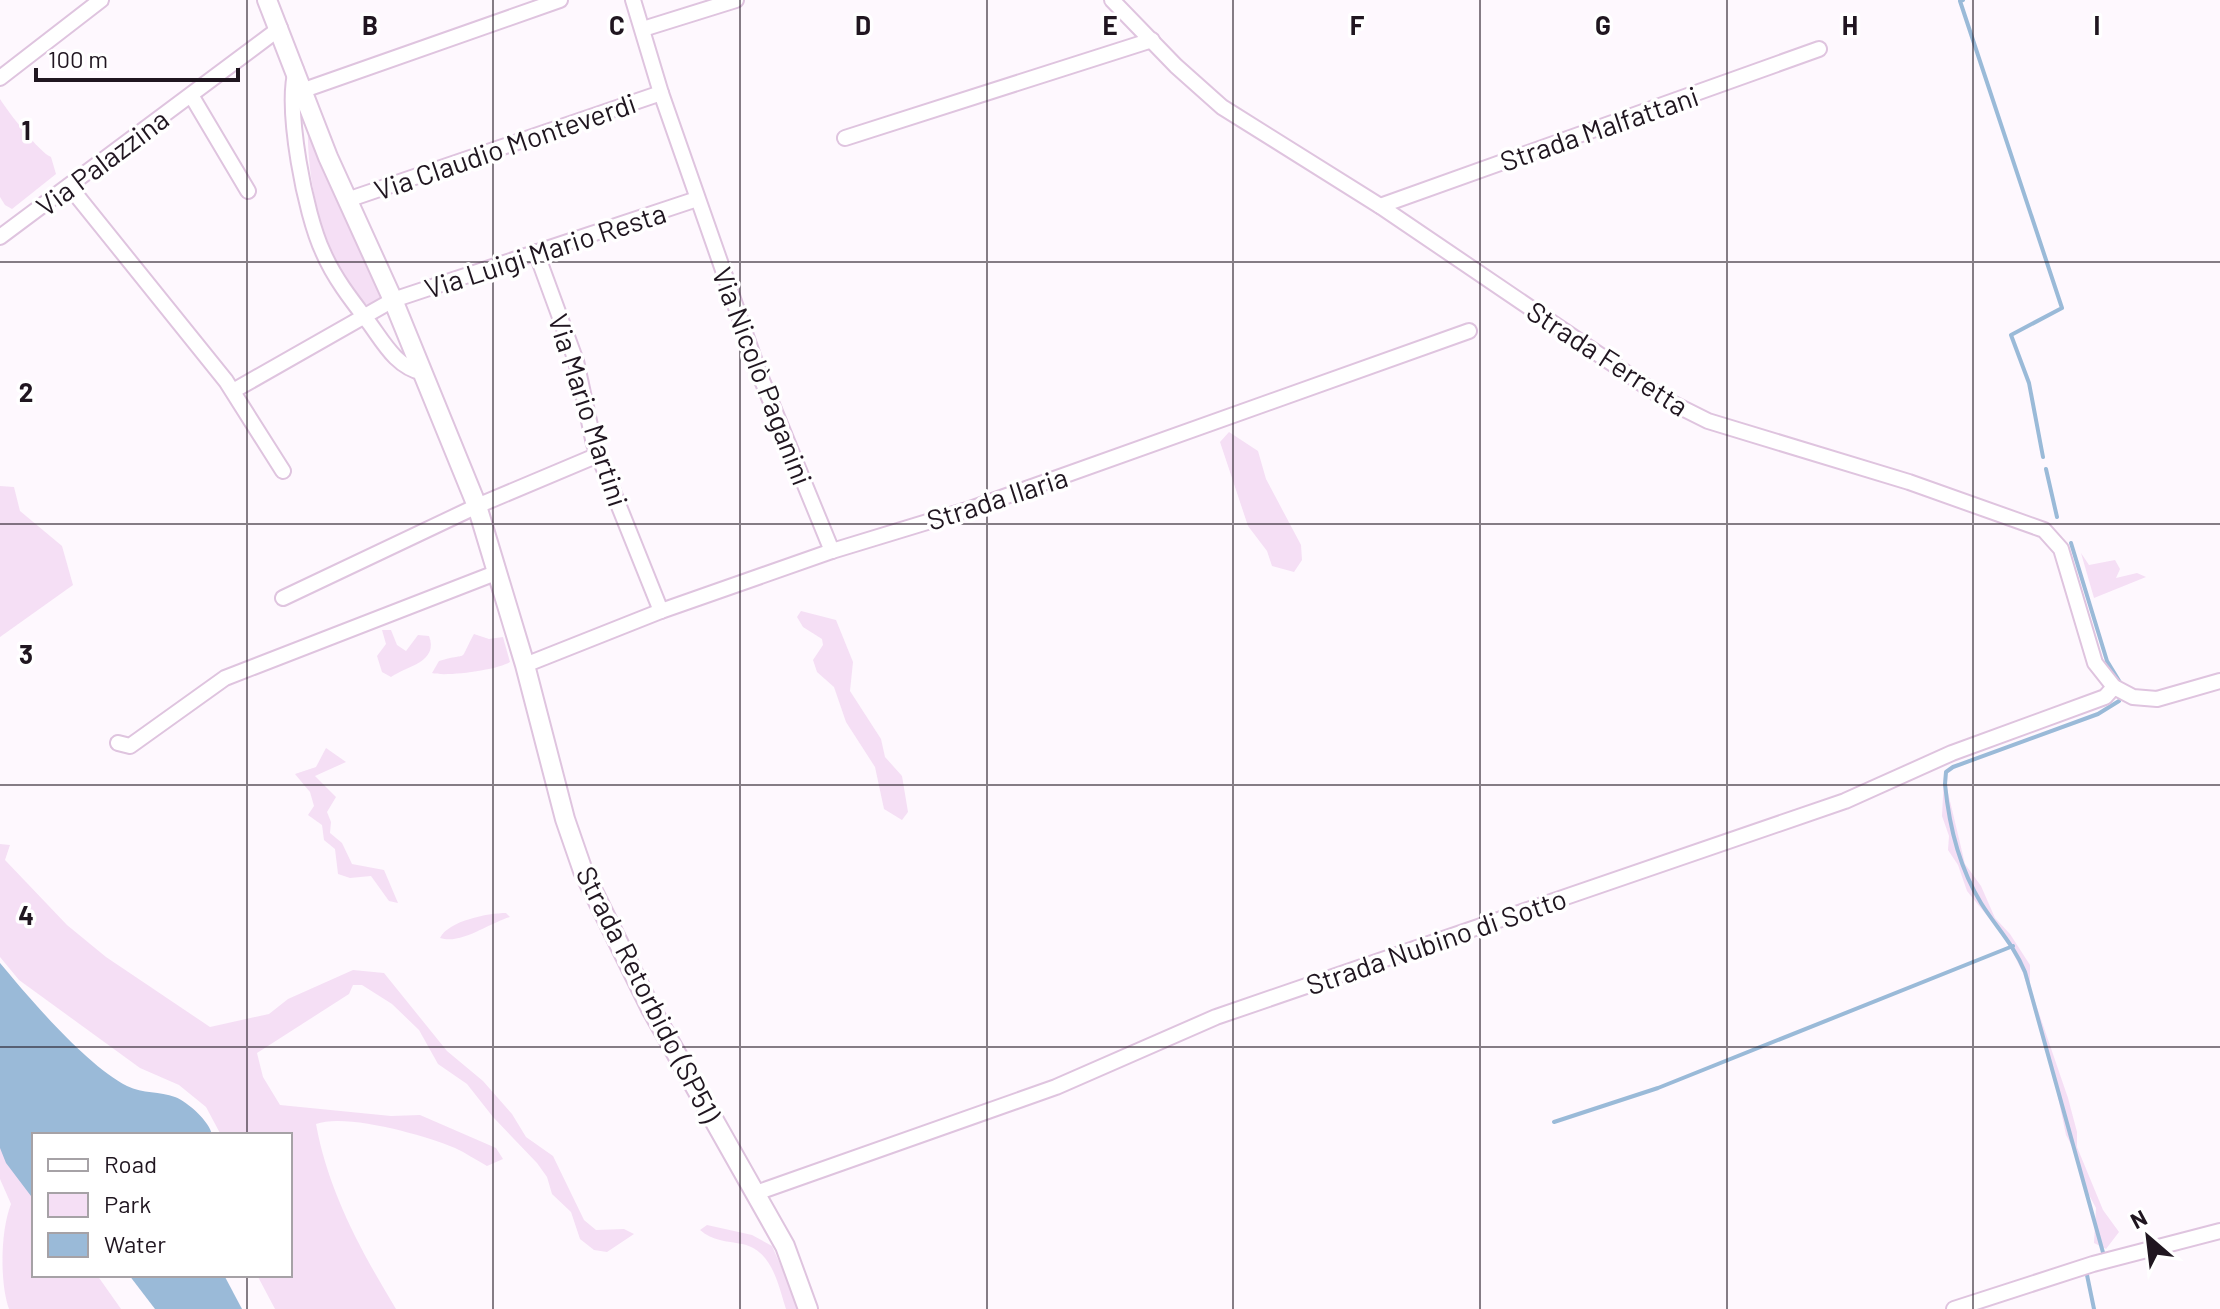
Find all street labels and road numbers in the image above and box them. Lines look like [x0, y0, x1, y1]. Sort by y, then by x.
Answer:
street label: Strada Malfattani [1495, 78, 1703, 178]
street label: Via Claudio Monteverdi [370, 85, 640, 207]
street label: Via Palazzina [29, 101, 175, 223]
street label: Via Luigi Mario Resta [420, 195, 670, 305]
street label: Via Nicolò Paganini [706, 262, 820, 490]
street label: Strada Ferretta [1521, 293, 1695, 423]
street label: Via Mario Martini [542, 309, 636, 511]
street label: Strada Ilaria [922, 459, 1072, 537]
street label: Strada Retorbido (SP51) [570, 860, 729, 1128]
street label: Strada Nubino di Sotto [1301, 880, 1571, 1002]

